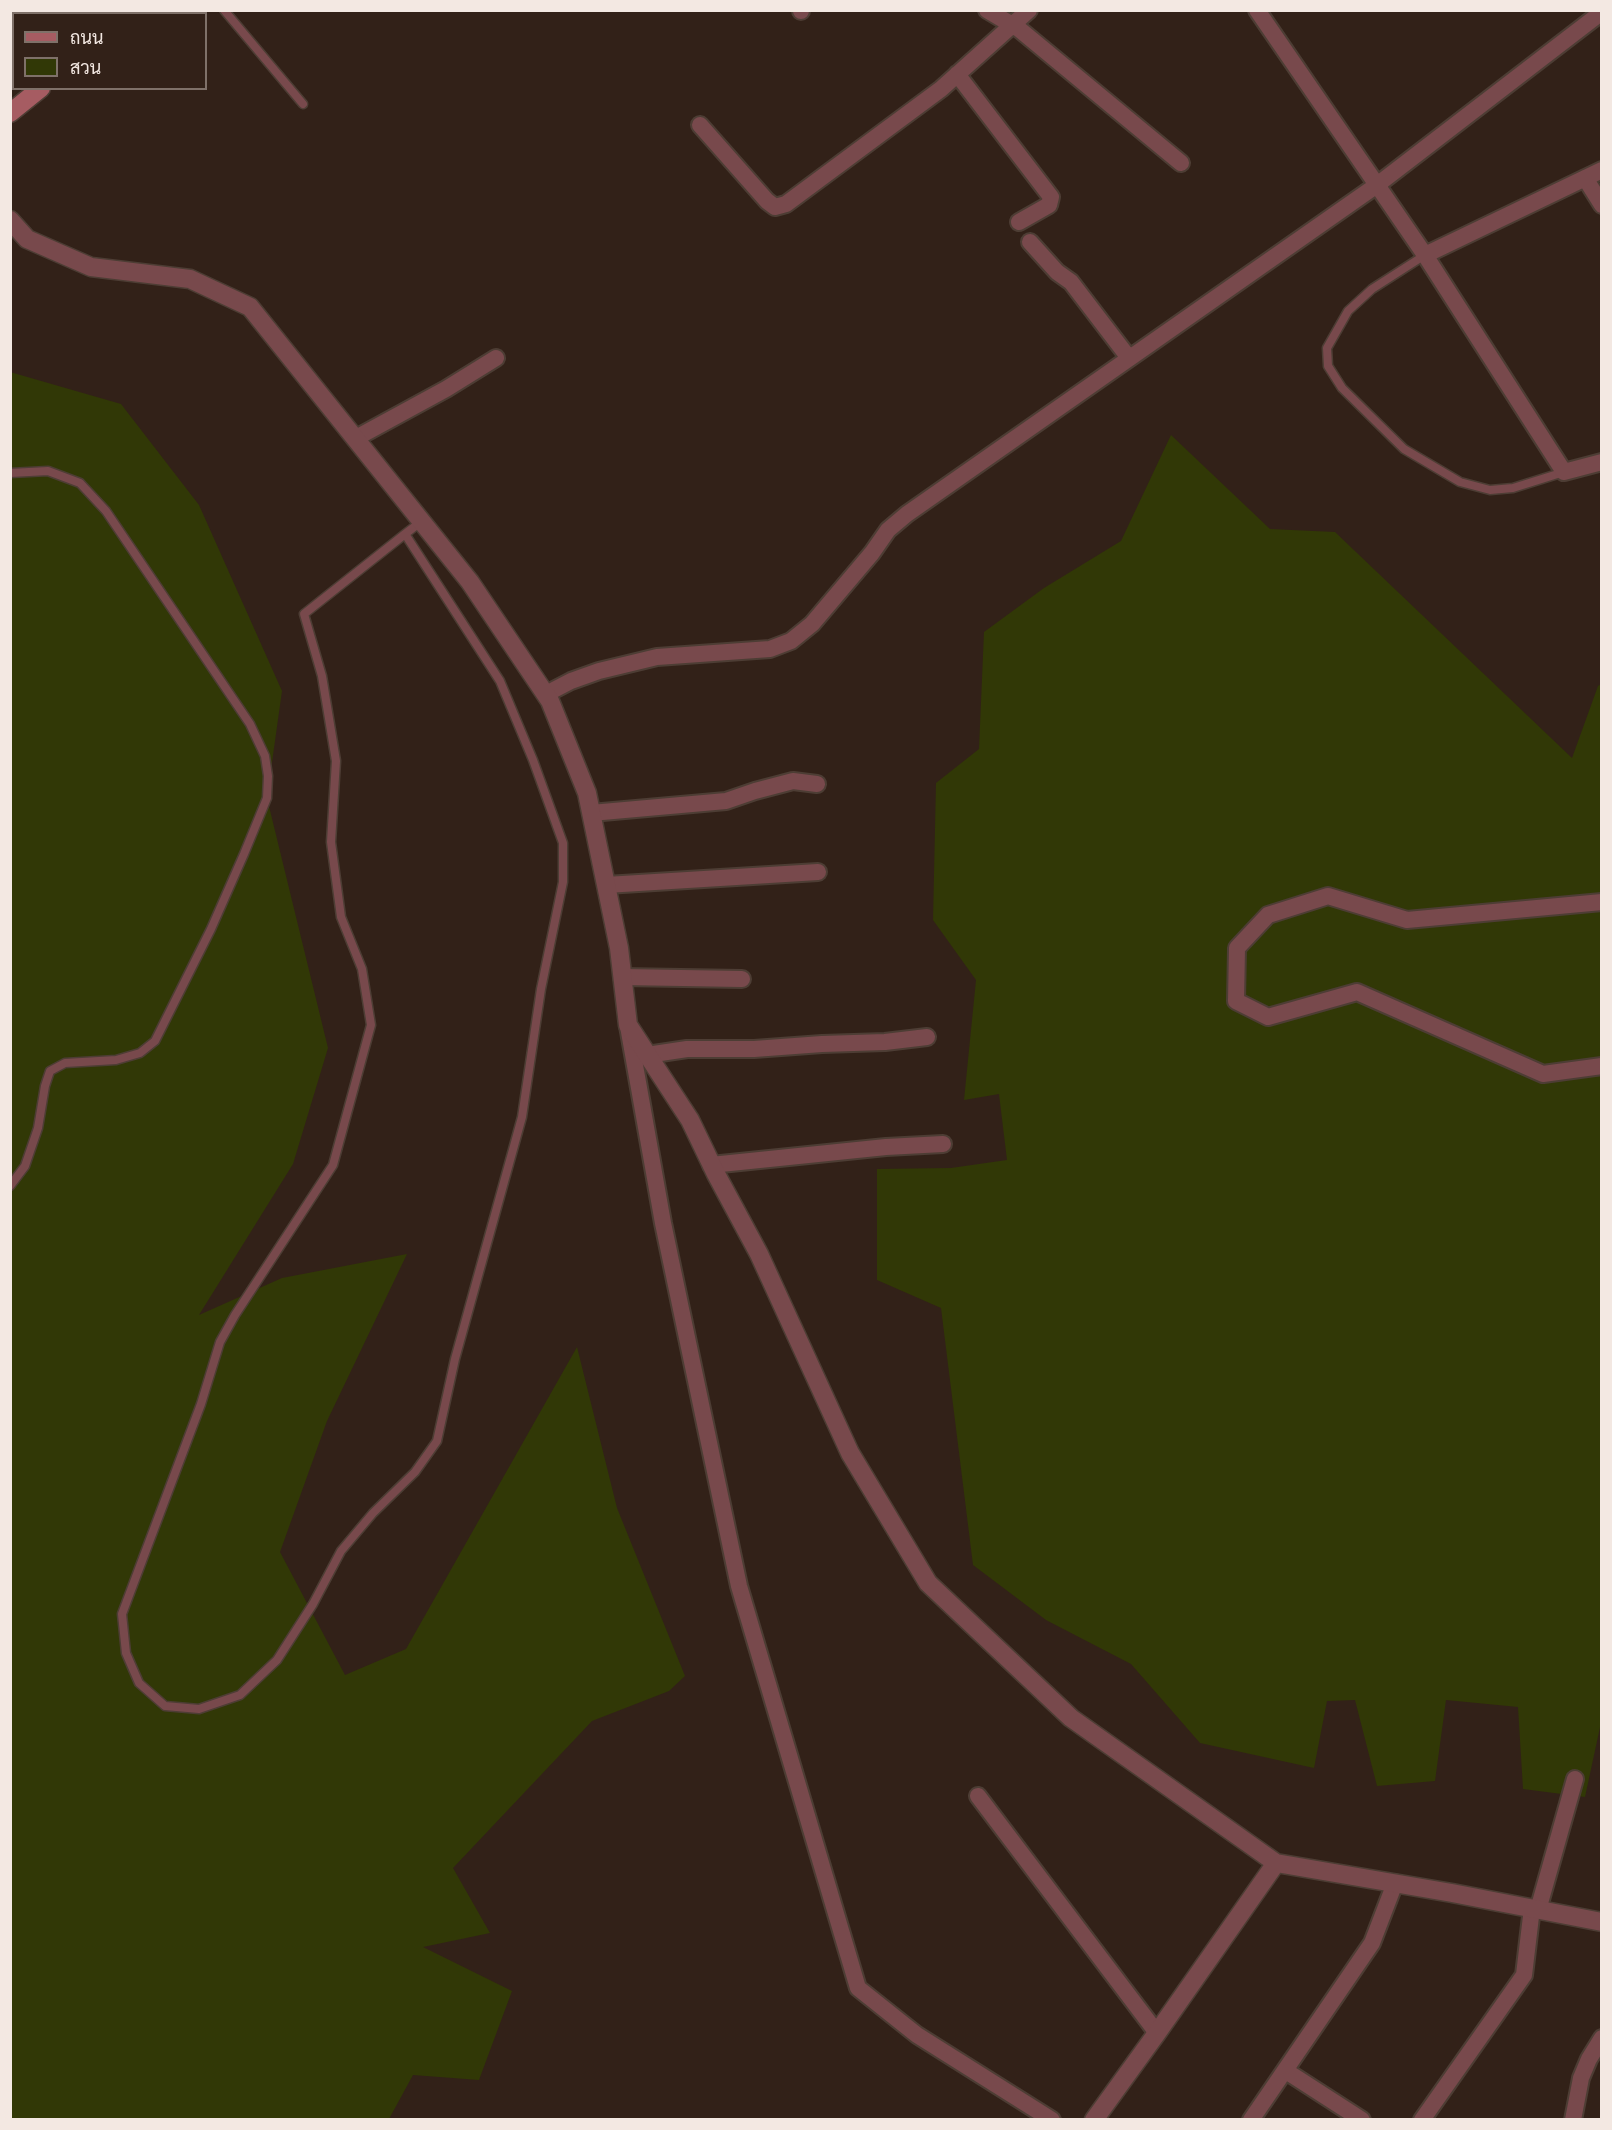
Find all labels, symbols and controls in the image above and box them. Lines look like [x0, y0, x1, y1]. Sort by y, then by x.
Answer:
legend [12, 12, 207, 90]
text: ถนน [70, 27, 103, 49]
text: สวน [70, 57, 101, 79]

